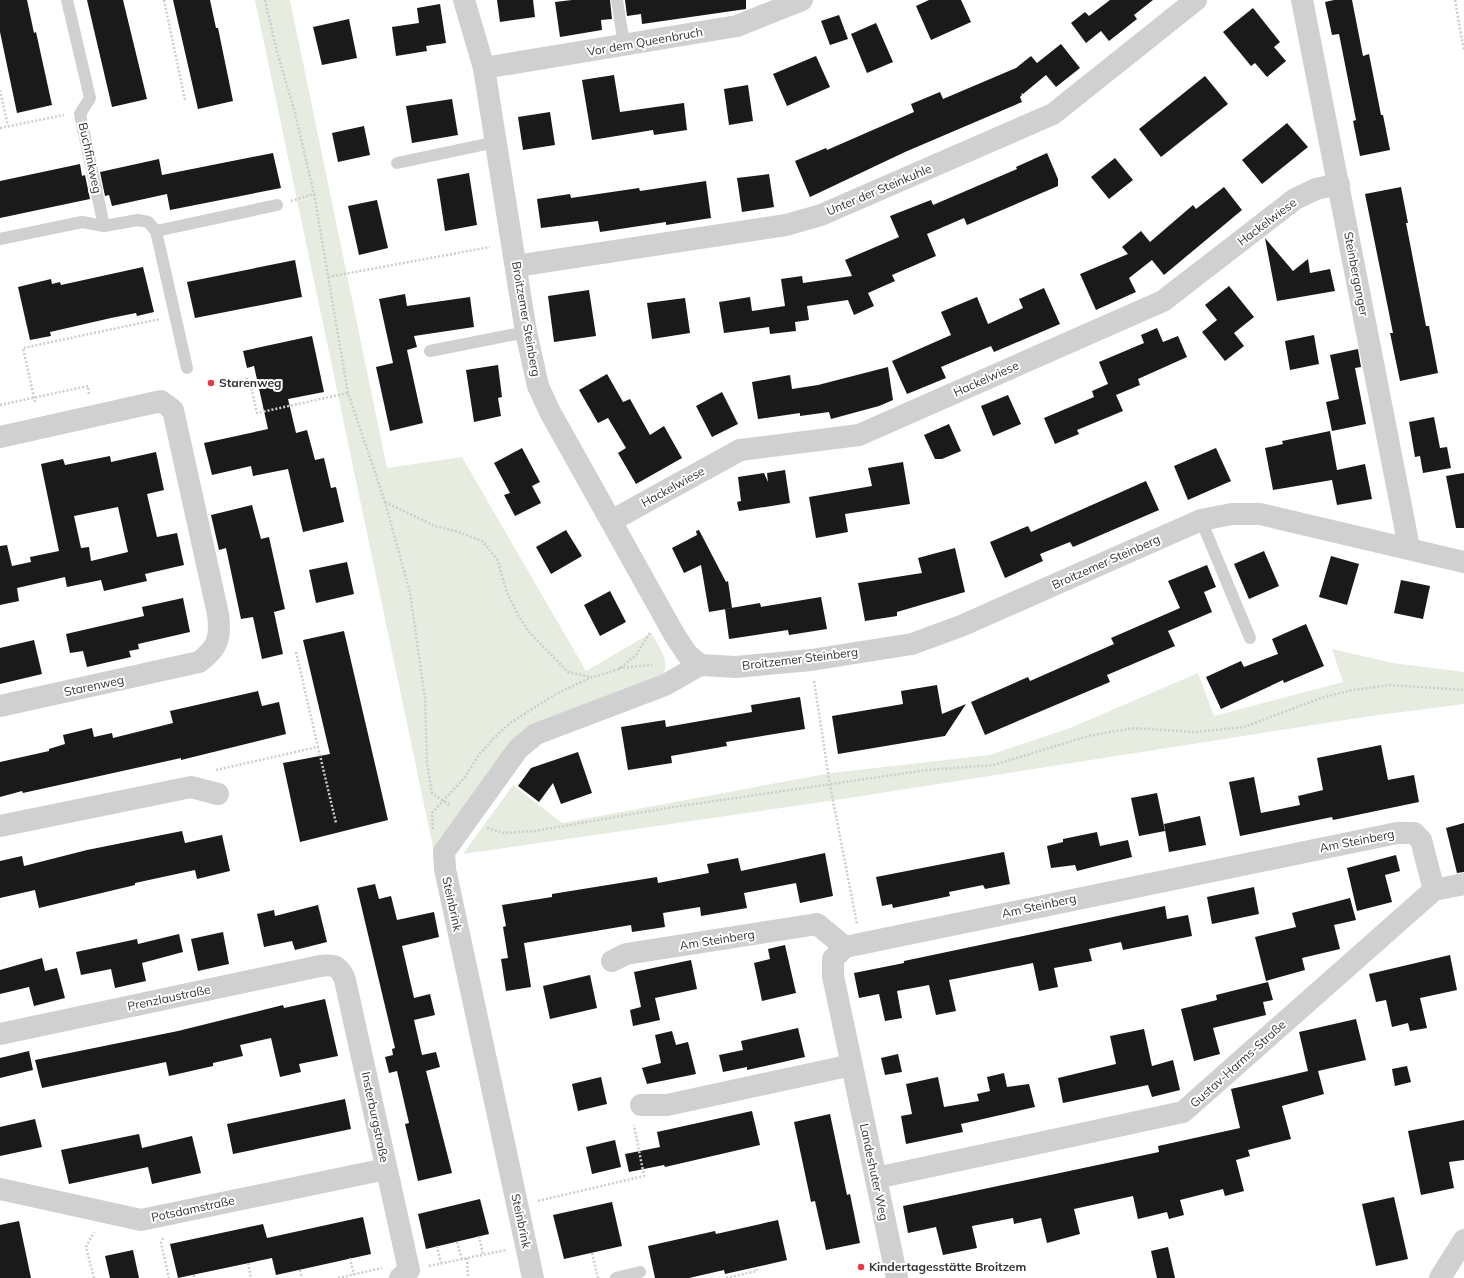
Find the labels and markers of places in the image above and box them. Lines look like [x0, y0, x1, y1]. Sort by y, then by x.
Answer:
place label: Starenweg [219, 375, 282, 390]
marker: Starenweg [206, 378, 216, 388]
place label: Kindertagesstätte Broitzem [869, 1259, 1026, 1274]
marker: Kindertagesstätte Broitzem [856, 1262, 866, 1272]

